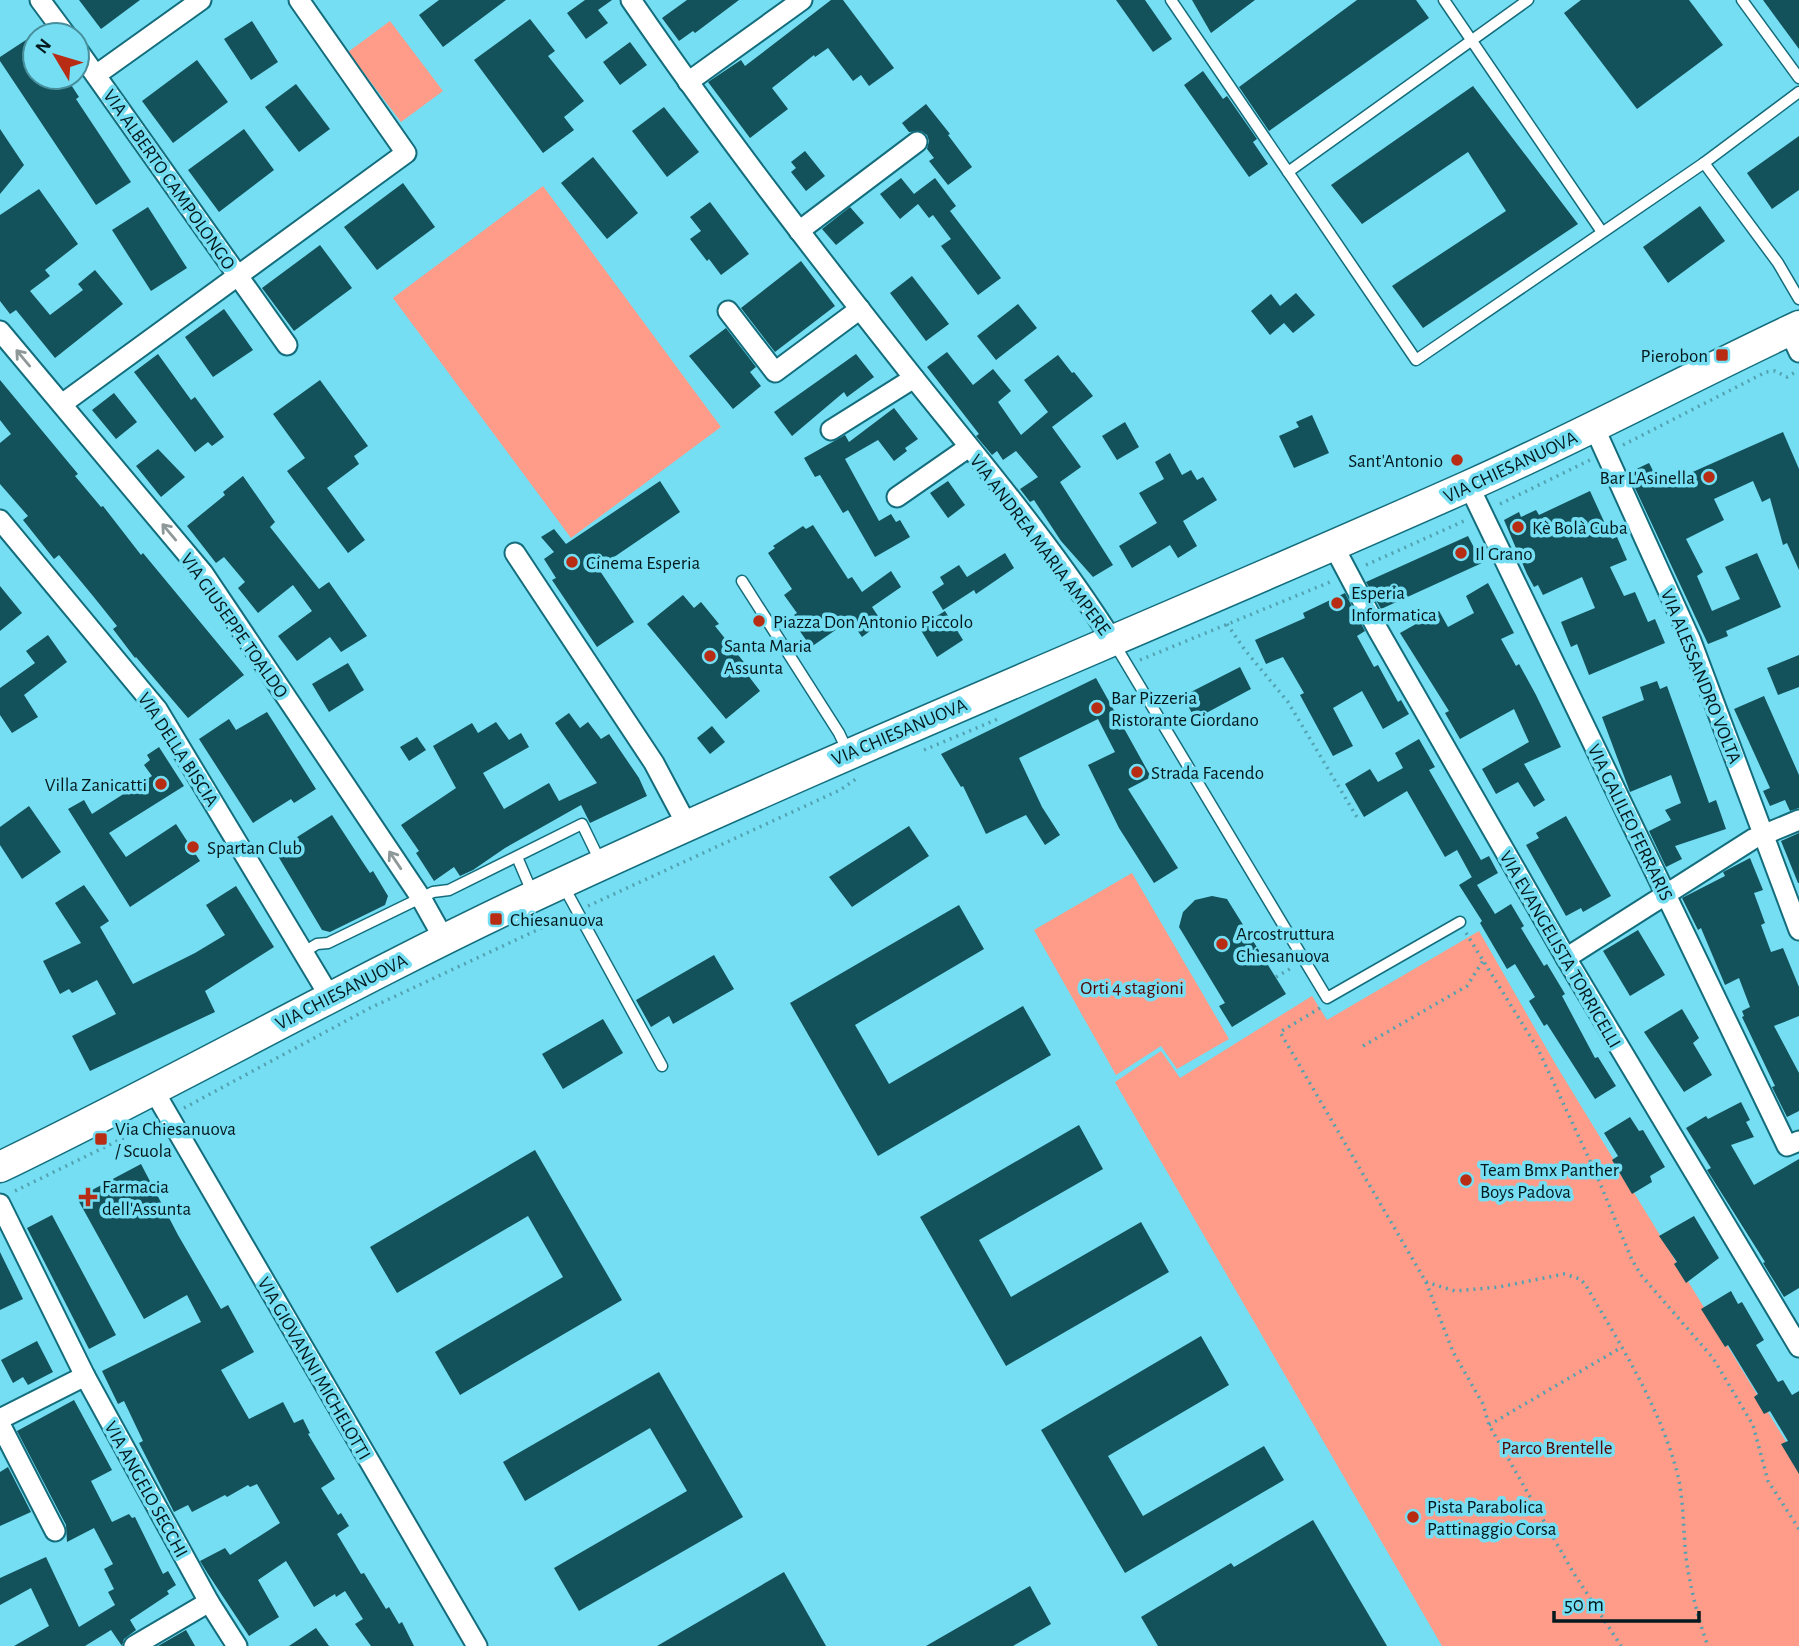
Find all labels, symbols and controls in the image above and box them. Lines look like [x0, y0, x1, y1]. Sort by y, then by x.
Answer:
north arrow [21, 21, 91, 91]
text: N [32, 35, 55, 58]
street label: VIA ALBERTO CAMPOLONGO [99, 86, 238, 273]
place label: Pierobon [1641, 347, 1708, 366]
marker: Pierobon [1714, 347, 1730, 363]
one-way arrow [15, 349, 31, 367]
street label: VIA CHIESANUOVA [1441, 428, 1580, 507]
street label: VIA ANDREA MARIA AMPERE [966, 451, 1114, 639]
place label: Sant'Antonio [1348, 452, 1443, 471]
marker: Sant'Antonio [1449, 452, 1465, 468]
place label: Bar L'Asinella [1600, 469, 1695, 488]
marker: Bar L'Asinella [1701, 469, 1717, 485]
marker: Kè Bolà Cuba [1510, 519, 1526, 535]
place label: Kè Bolà Cuba [1532, 519, 1628, 538]
one-way arrow [161, 524, 176, 542]
marker: Il Grano [1453, 545, 1469, 561]
place label: Il Grano [1475, 545, 1533, 564]
street label: VIA GIUSEPPE TOALDO [177, 550, 291, 702]
marker: Cinema Esperia [564, 554, 580, 570]
place label: Cinema Esperia [586, 554, 701, 573]
place label: Esperia Informatica [1351, 584, 1437, 625]
street label: VIA ALESSANDRO VOLTA [1657, 587, 1744, 767]
marker: Esperia Informatica [1329, 595, 1345, 611]
marker: Piazza Don Antonio Piccolo [751, 613, 767, 629]
place label: Piazza Don Antonio Piccolo [773, 613, 973, 632]
place label: Santa Maria Assunta [724, 637, 812, 678]
marker: Santa Maria Assunta [702, 648, 718, 664]
place label: Bar Pizzeria Ristorante Giordano [1111, 689, 1259, 730]
street label: VIA DELLA BISCIA [134, 690, 222, 810]
street label: VIA CHIESANUOVA [829, 695, 970, 769]
marker: Bar Pizzeria Ristorante Giordano [1089, 700, 1105, 716]
street label: VIA GALILEO FERRARIS [1584, 741, 1676, 904]
marker: Strada Facendo [1129, 764, 1145, 780]
place label: Strada Facendo [1151, 764, 1264, 783]
place label: Villa Zanicatti [45, 776, 147, 795]
marker: Villa Zanicatti [153, 776, 169, 792]
marker: Spartan Club [185, 839, 201, 855]
place label: Spartan Club [207, 839, 302, 858]
street label: VIA EVANGELISTA TORRICELLI [1495, 848, 1624, 1052]
one-way arrow [388, 851, 403, 870]
marker: Chiesanuova [488, 911, 504, 927]
place label: Chiesanuova [510, 911, 604, 930]
place label: Arcostruttura Chiesanuova [1236, 925, 1335, 966]
marker: Arcostruttura Chiesanuova [1214, 936, 1230, 952]
street label: VIA CHIESANUOVA [273, 951, 411, 1034]
park label: Orti 4 stagioni [1080, 979, 1184, 998]
place label: Via Chiesanuova / Scuola [115, 1120, 236, 1161]
marker: Via Chiesanuova / Scuola [93, 1131, 109, 1147]
place label: Team Bmx Panther Boys Padova [1480, 1161, 1619, 1202]
marker: Team Bmx Panther Boys Padova [1458, 1172, 1474, 1188]
place label: Farmacia dell'Assunta [102, 1178, 191, 1219]
marker: Farmacia dell'Assunta [80, 1189, 96, 1205]
street label: VIA GIOVANNI MICHELOTTI [254, 1274, 374, 1463]
street label: VIA ANGELO SECCHI [100, 1419, 191, 1561]
park label: Parco Brentelle [1501, 1439, 1613, 1458]
place label: Pista Parabolica Pattinaggio Corsa [1427, 1498, 1557, 1539]
marker: Pista Parabolica Pattinaggio Corsa [1405, 1509, 1421, 1525]
scale bar [1554, 1580, 1699, 1624]
text: 50 m [1564, 1594, 1604, 1615]

